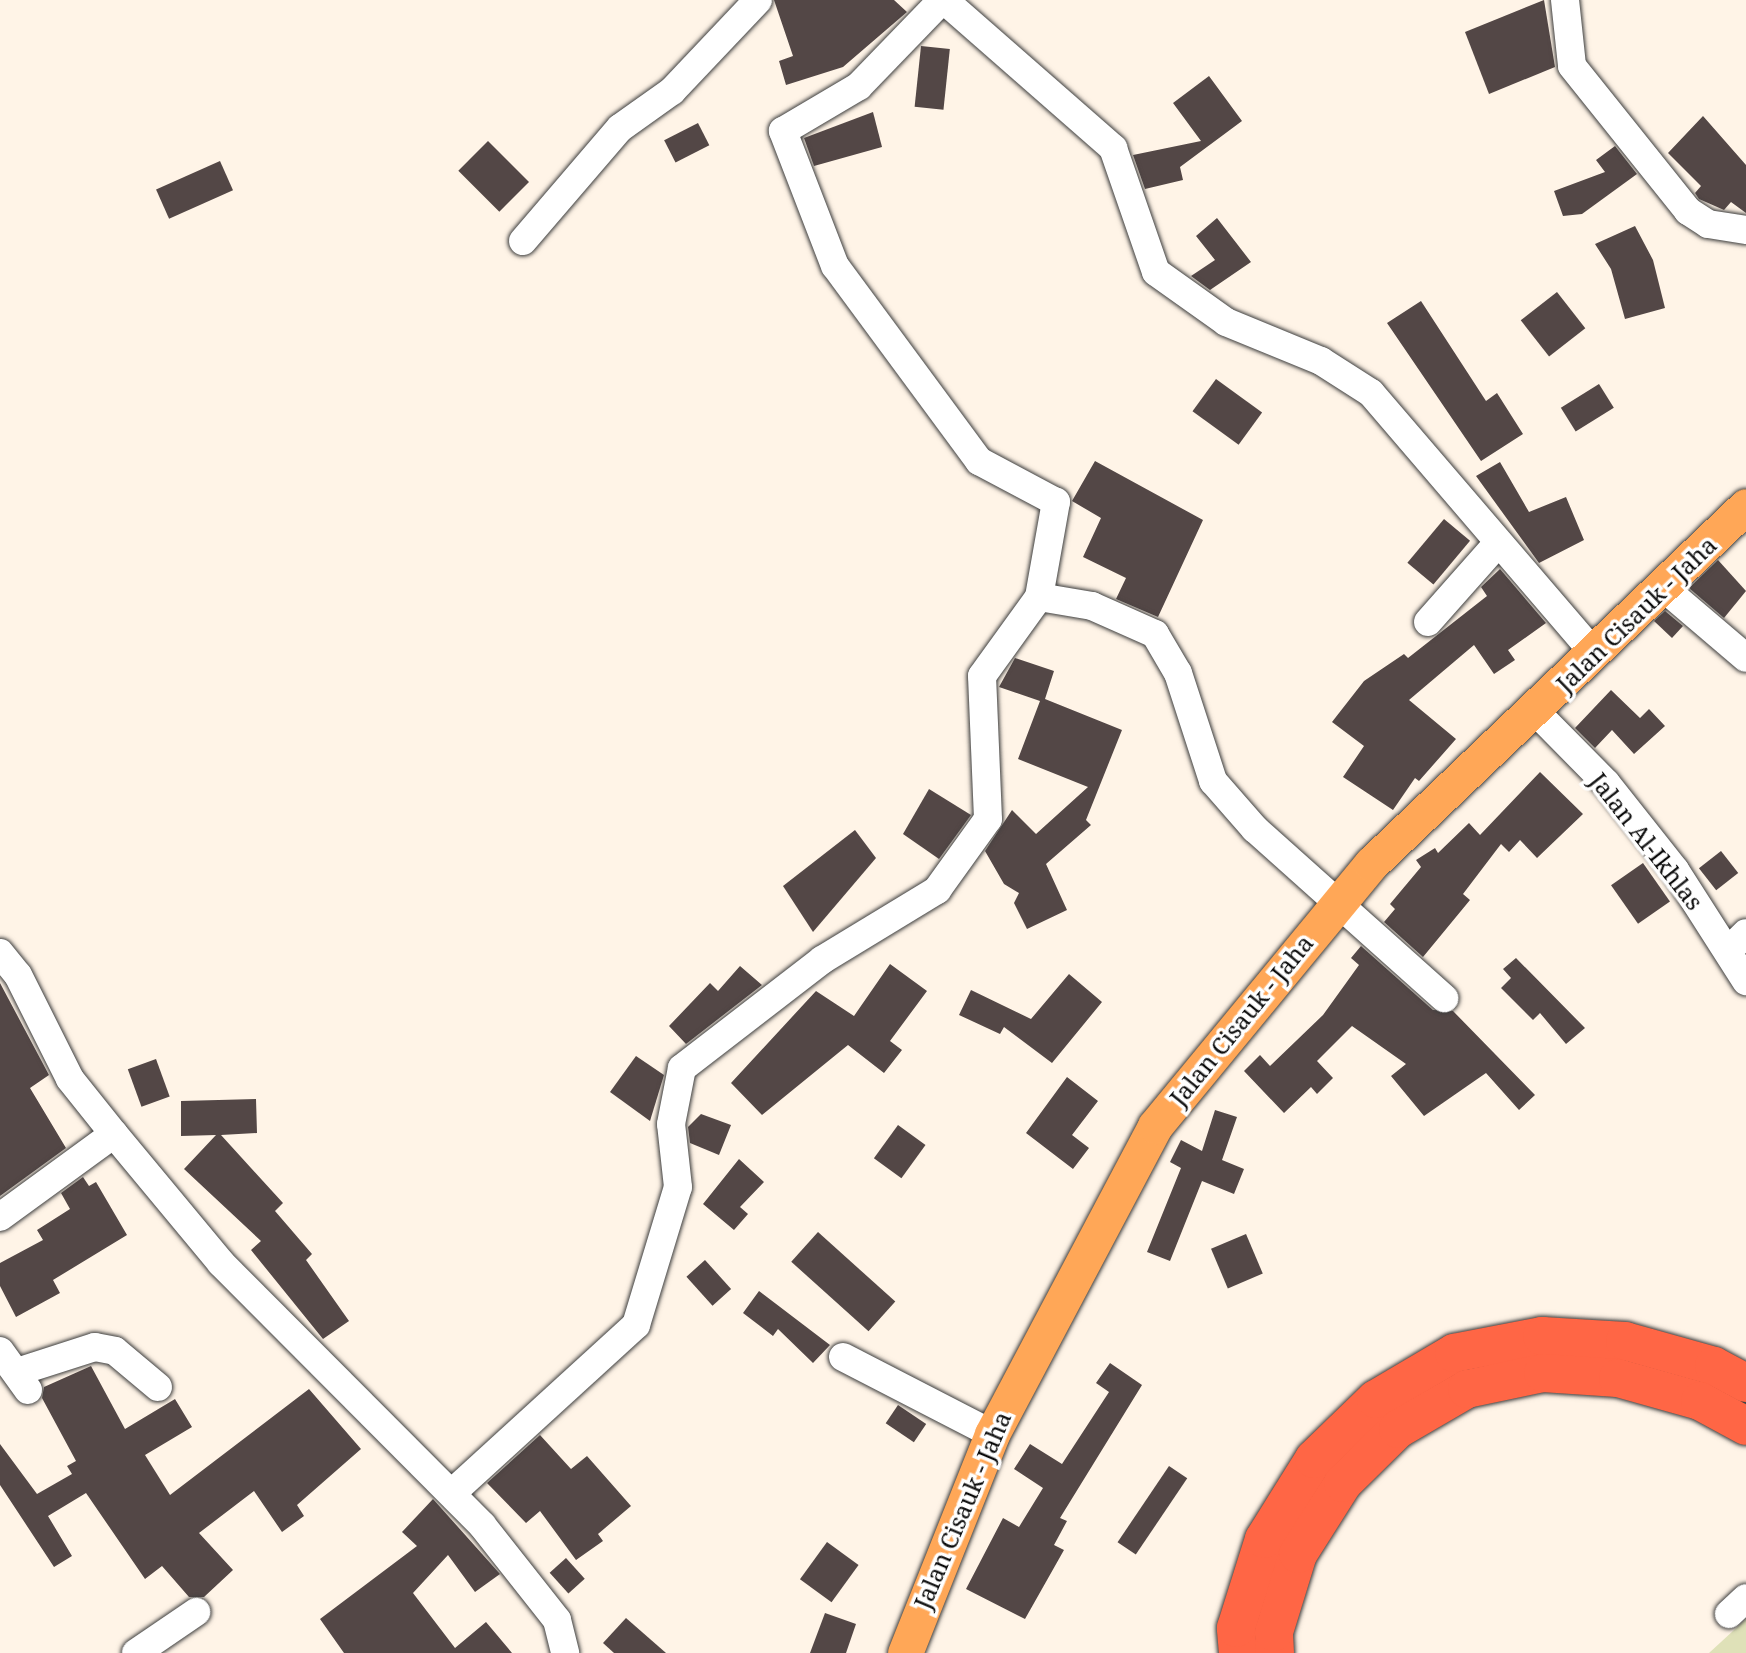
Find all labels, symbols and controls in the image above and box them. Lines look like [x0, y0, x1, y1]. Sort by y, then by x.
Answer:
street label: Jalan Cisauk - Jaha [1550, 530, 1722, 698]
street label: Jalan Al-Ikhlas [1584, 767, 1710, 915]
street label: Jalan Cisauk - Jaha [1163, 929, 1319, 1111]
street label: Jalan Cisauk - Jaha [907, 1407, 1017, 1613]

